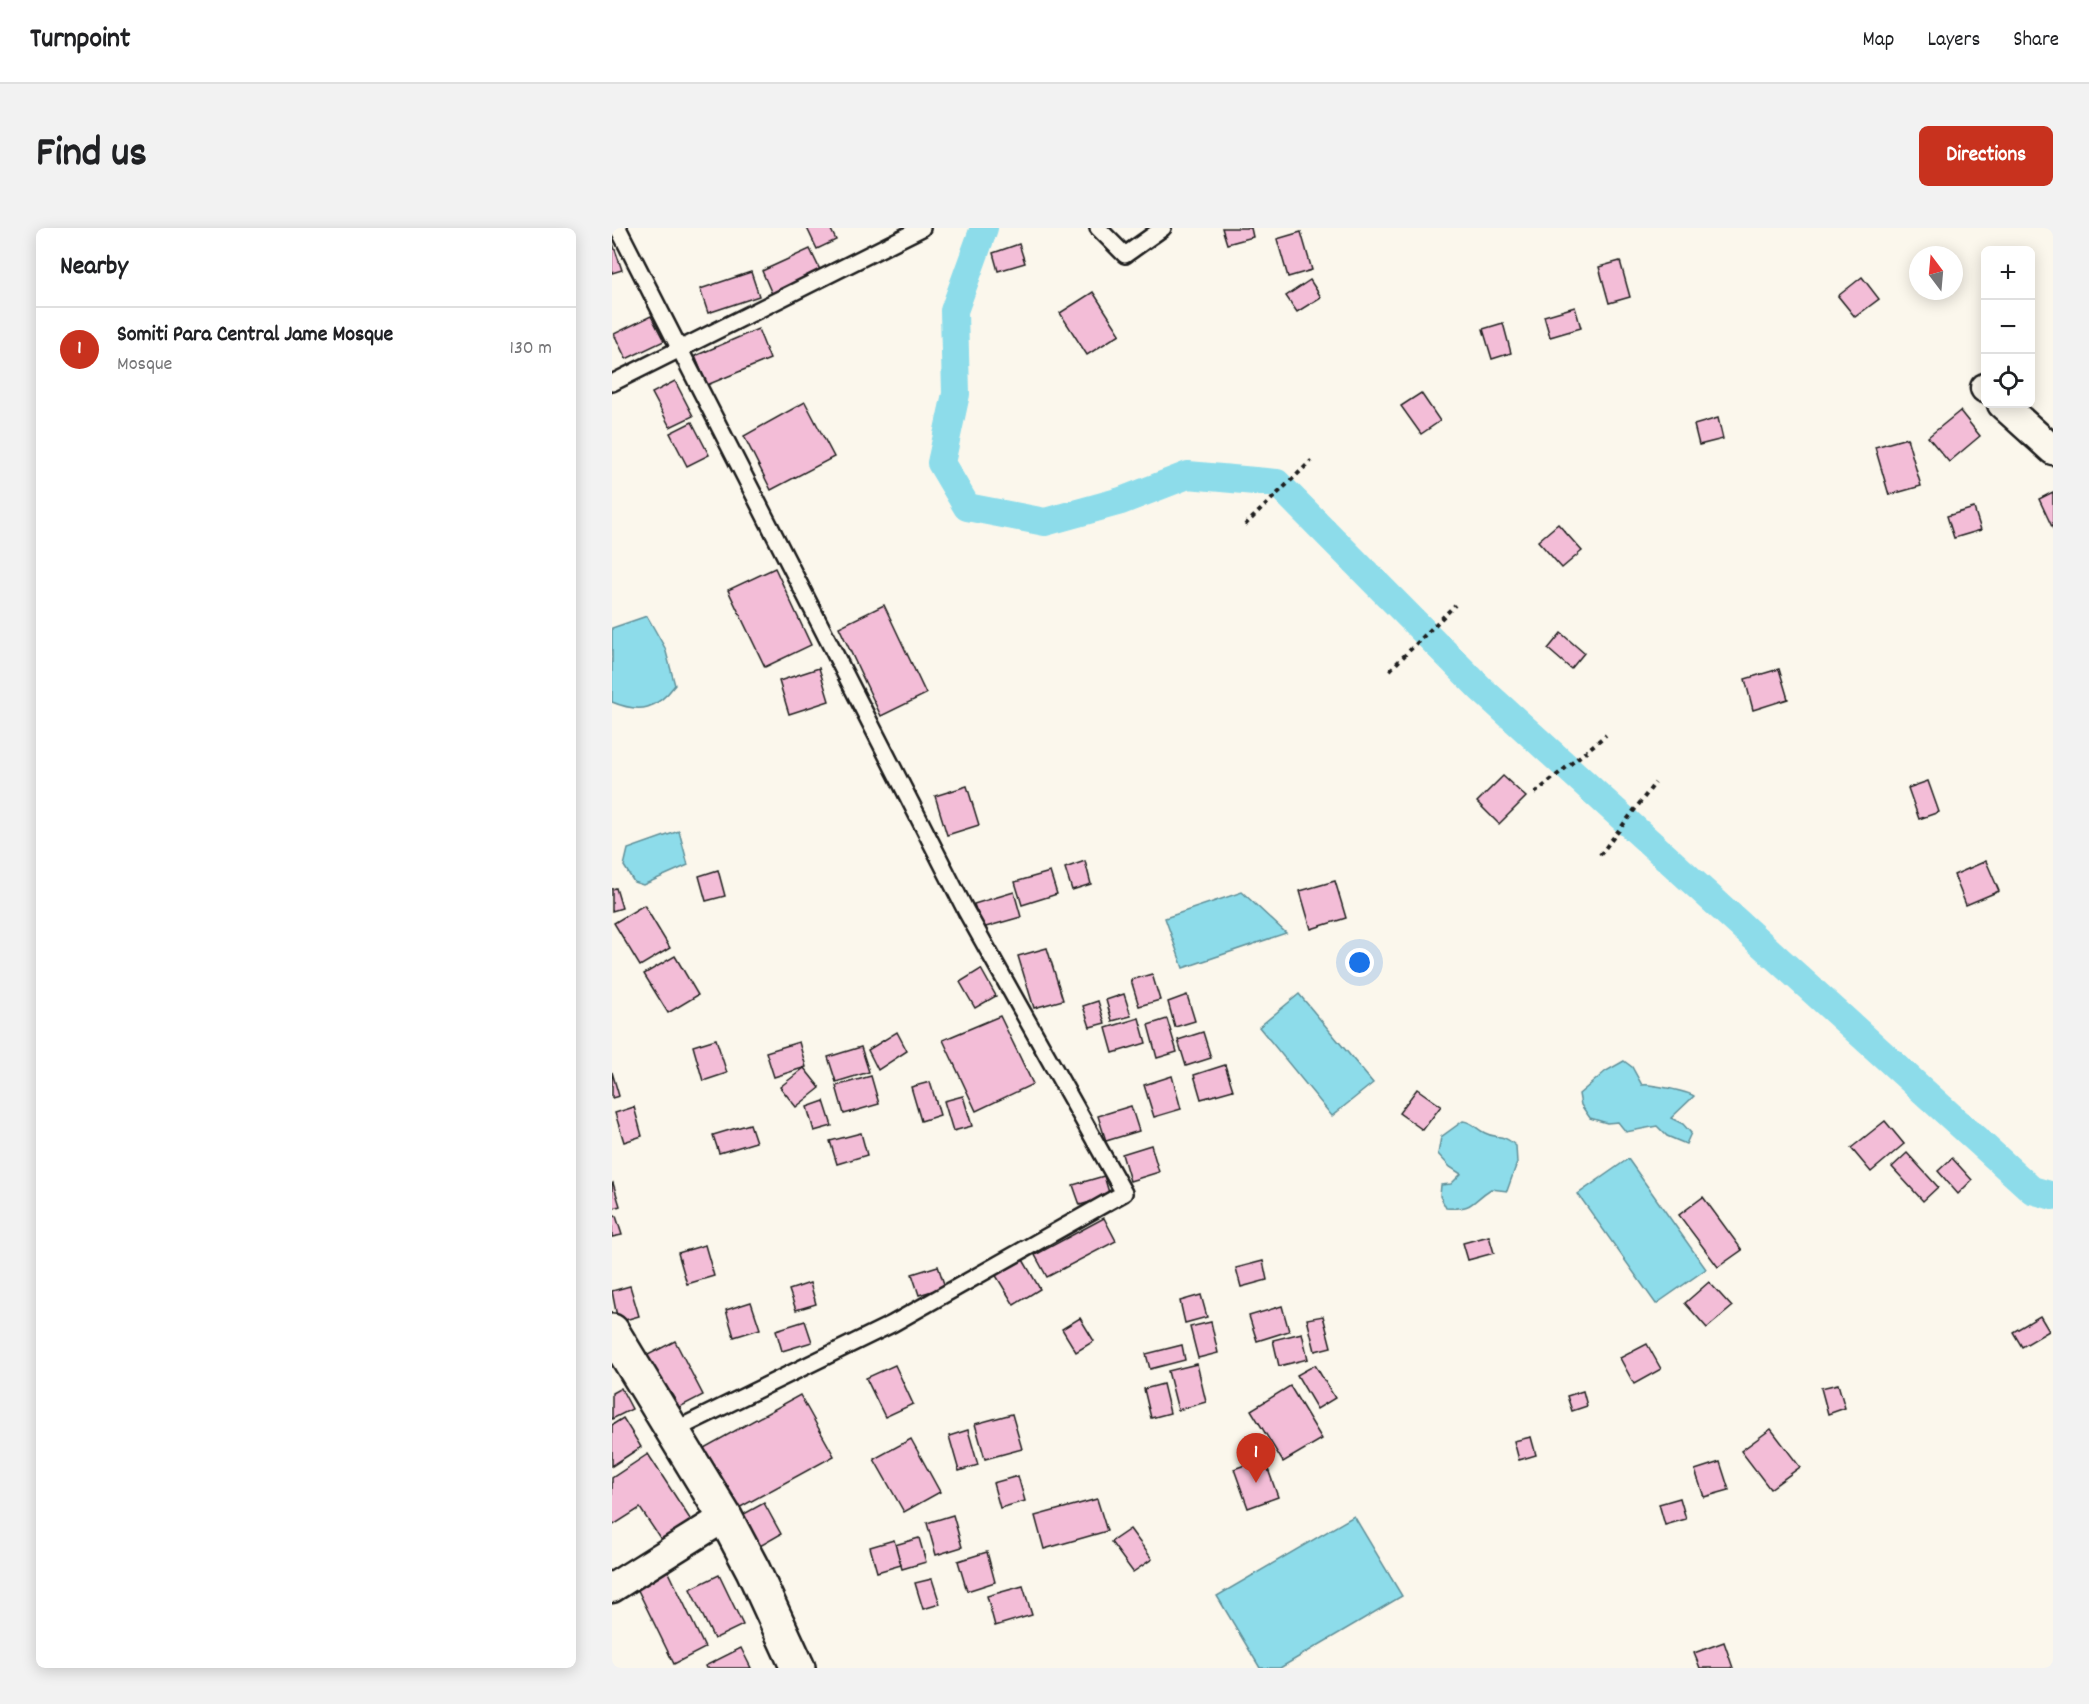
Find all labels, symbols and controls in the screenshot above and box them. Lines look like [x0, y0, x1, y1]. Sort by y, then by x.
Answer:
text: Turnpoint [30, 21, 130, 61]
text: Map [1863, 26, 1894, 56]
text: Layers [1927, 26, 1980, 56]
text: Share [2013, 26, 2059, 56]
text: Find us [36, 126, 147, 186]
button: Directions [1919, 126, 2053, 186]
north arrow [1909, 246, 1963, 300]
map controls [1981, 246, 2035, 408]
button: + [1981, 246, 2035, 300]
text: Nearby [60, 249, 128, 286]
button: − [1981, 300, 2035, 354]
text: Somiti Para Central Jame Mosque [117, 320, 393, 351]
text: 1 [77, 335, 82, 363]
text: 130 m [510, 335, 552, 363]
text: Mosque [117, 351, 172, 379]
button: locate [1981, 354, 2035, 408]
your location [1345, 948, 1374, 977]
pin: 1 [1236, 1434, 1276, 1483]

